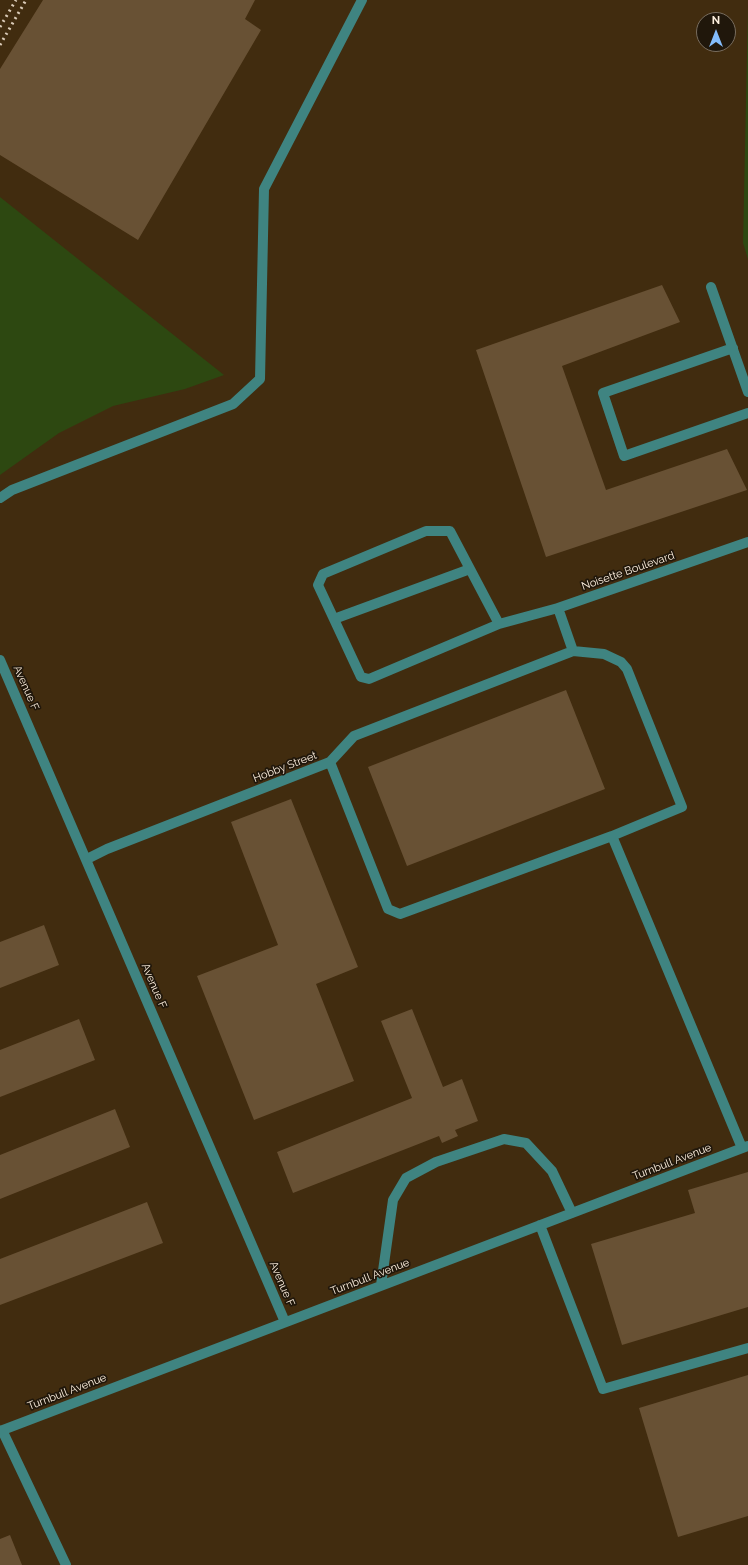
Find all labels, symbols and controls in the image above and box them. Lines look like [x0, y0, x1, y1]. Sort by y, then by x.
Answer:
north arrow [696, 12, 736, 52]
text: N [712, 14, 720, 27]
street label: Noisette Boulevard [580, 549, 676, 593]
street label: Avenue F [10, 663, 42, 713]
street label: Hobby Street [251, 749, 319, 785]
street label: Avenue F [139, 961, 169, 1011]
street label: Turnbull Avenue [631, 1141, 713, 1183]
street label: Turnbull Avenue [329, 1256, 411, 1298]
street label: Avenue F [267, 1259, 297, 1309]
street label: Turnbull Avenue [26, 1371, 108, 1413]

